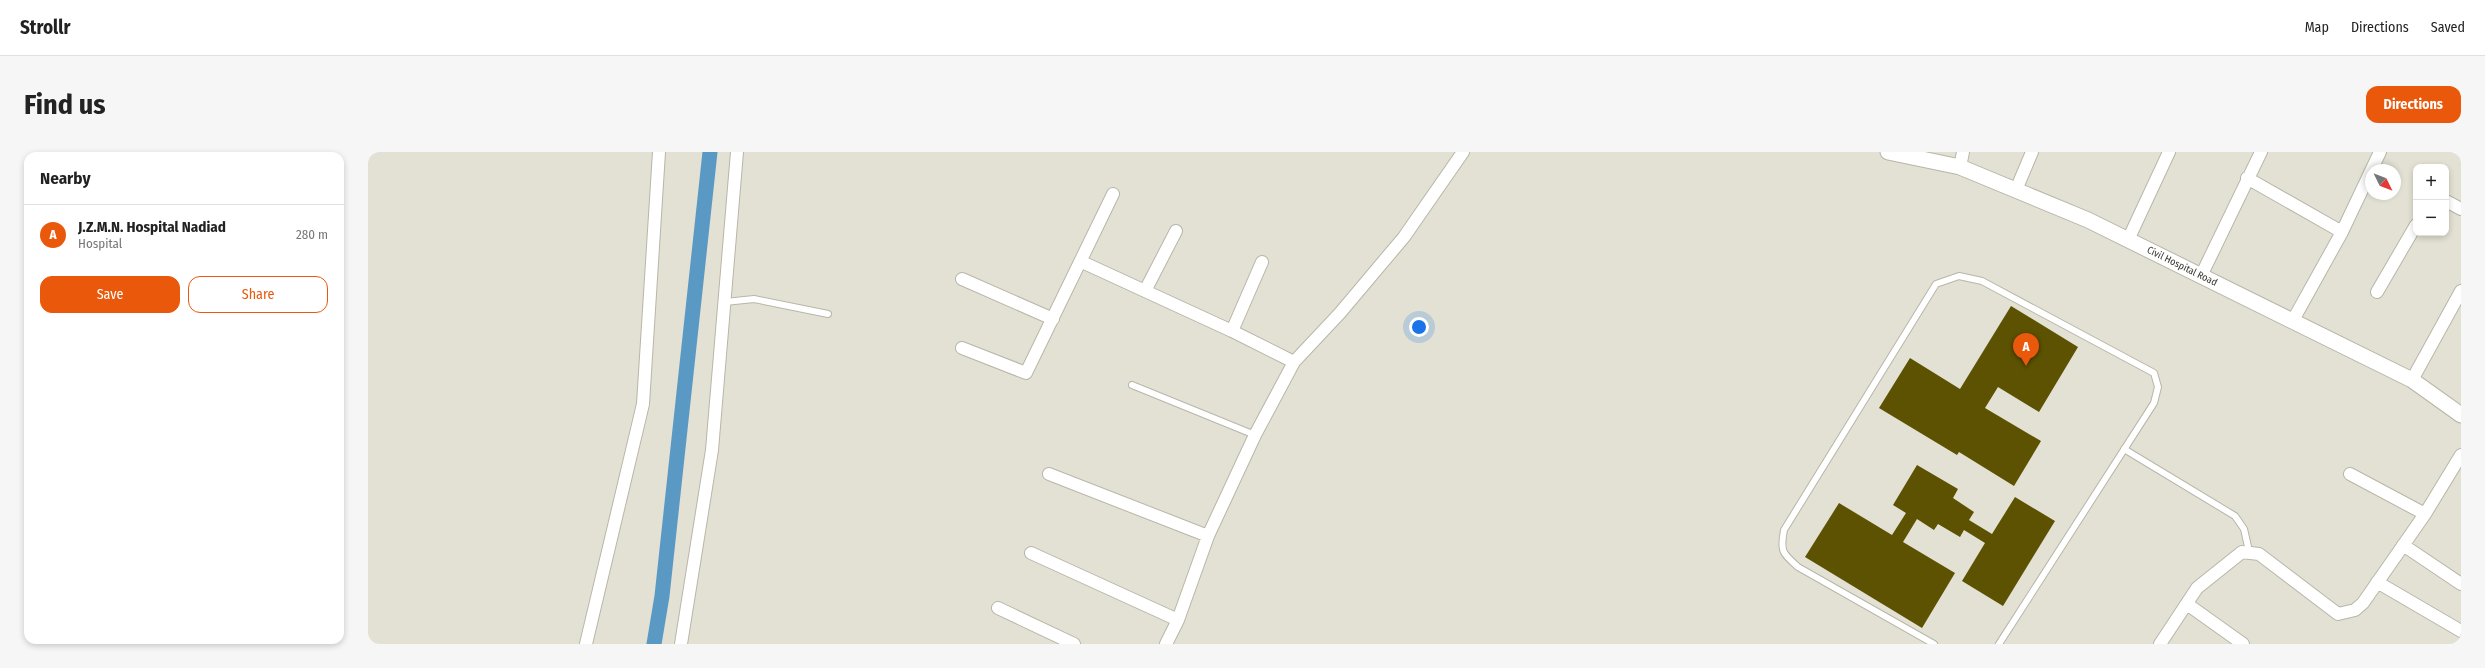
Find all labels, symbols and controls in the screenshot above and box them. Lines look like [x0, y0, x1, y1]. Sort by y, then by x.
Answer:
text: Strollr [20, 16, 70, 39]
text: Map [2305, 19, 2329, 36]
text: Directions [2351, 19, 2409, 36]
text: Saved [2431, 19, 2465, 36]
button: Directions [2366, 86, 2461, 123]
text: Find us [24, 88, 106, 121]
north arrow [2365, 164, 2401, 200]
map controls [2413, 164, 2449, 236]
button: + [2413, 164, 2449, 200]
text: Nearby [40, 168, 91, 189]
button: − [2413, 200, 2449, 236]
text: J.Z.M.N. Hospital Nadiad [78, 218, 226, 236]
text: A [49, 227, 57, 242]
text: 280 m [296, 227, 328, 242]
text: Hospital [78, 236, 122, 251]
street label: Civil Hospital Road [2145, 244, 2219, 289]
button: Save [40, 276, 180, 313]
button: Share [188, 276, 328, 313]
your location [1409, 317, 1429, 337]
pin: A [2013, 333, 2039, 366]

